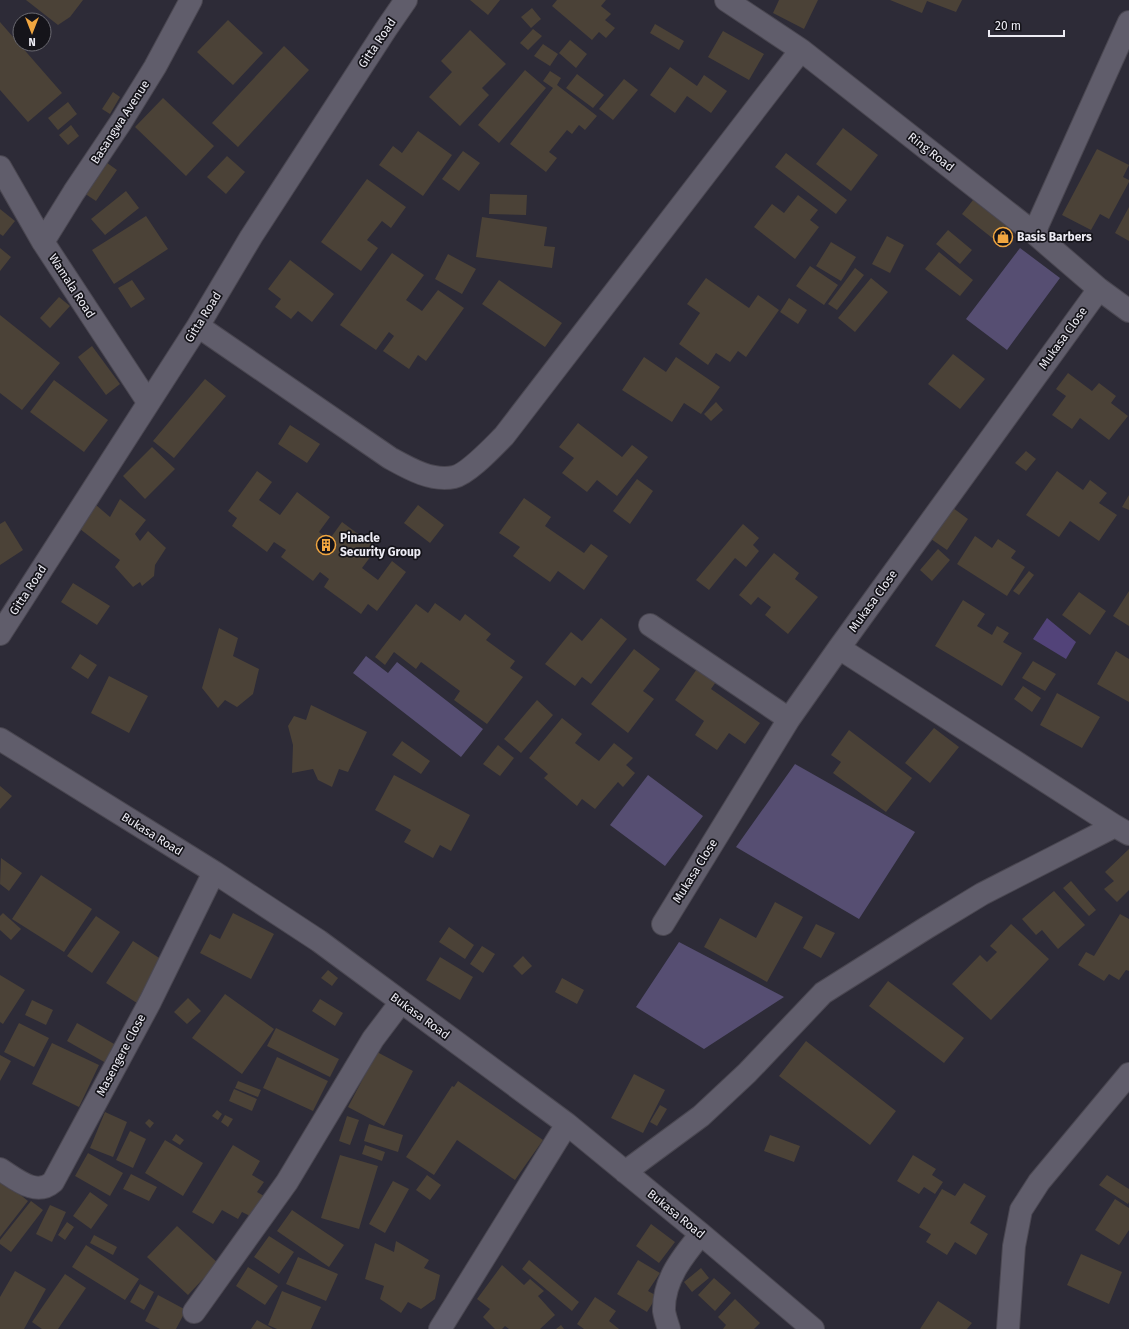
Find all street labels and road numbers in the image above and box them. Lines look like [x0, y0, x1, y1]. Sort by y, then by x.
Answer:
street label: Gitta Road [355, 15, 399, 71]
street label: Basangwa Avenue [88, 78, 152, 166]
street label: Ring Road [905, 130, 957, 174]
street label: Wamala Road [46, 251, 98, 321]
street label: Gitta Road [182, 289, 224, 345]
street label: Mukasa Close [1036, 304, 1090, 372]
street label: Gitta Road [7, 562, 49, 618]
street label: Mukasa Close [846, 567, 900, 635]
street label: Bukasa Road [119, 810, 185, 858]
street label: Mukasa Close [670, 836, 720, 906]
street label: Bukasa Road [388, 990, 452, 1042]
street label: Masengere Close [94, 1012, 148, 1098]
street label: Bukasa Road [645, 1187, 707, 1241]

